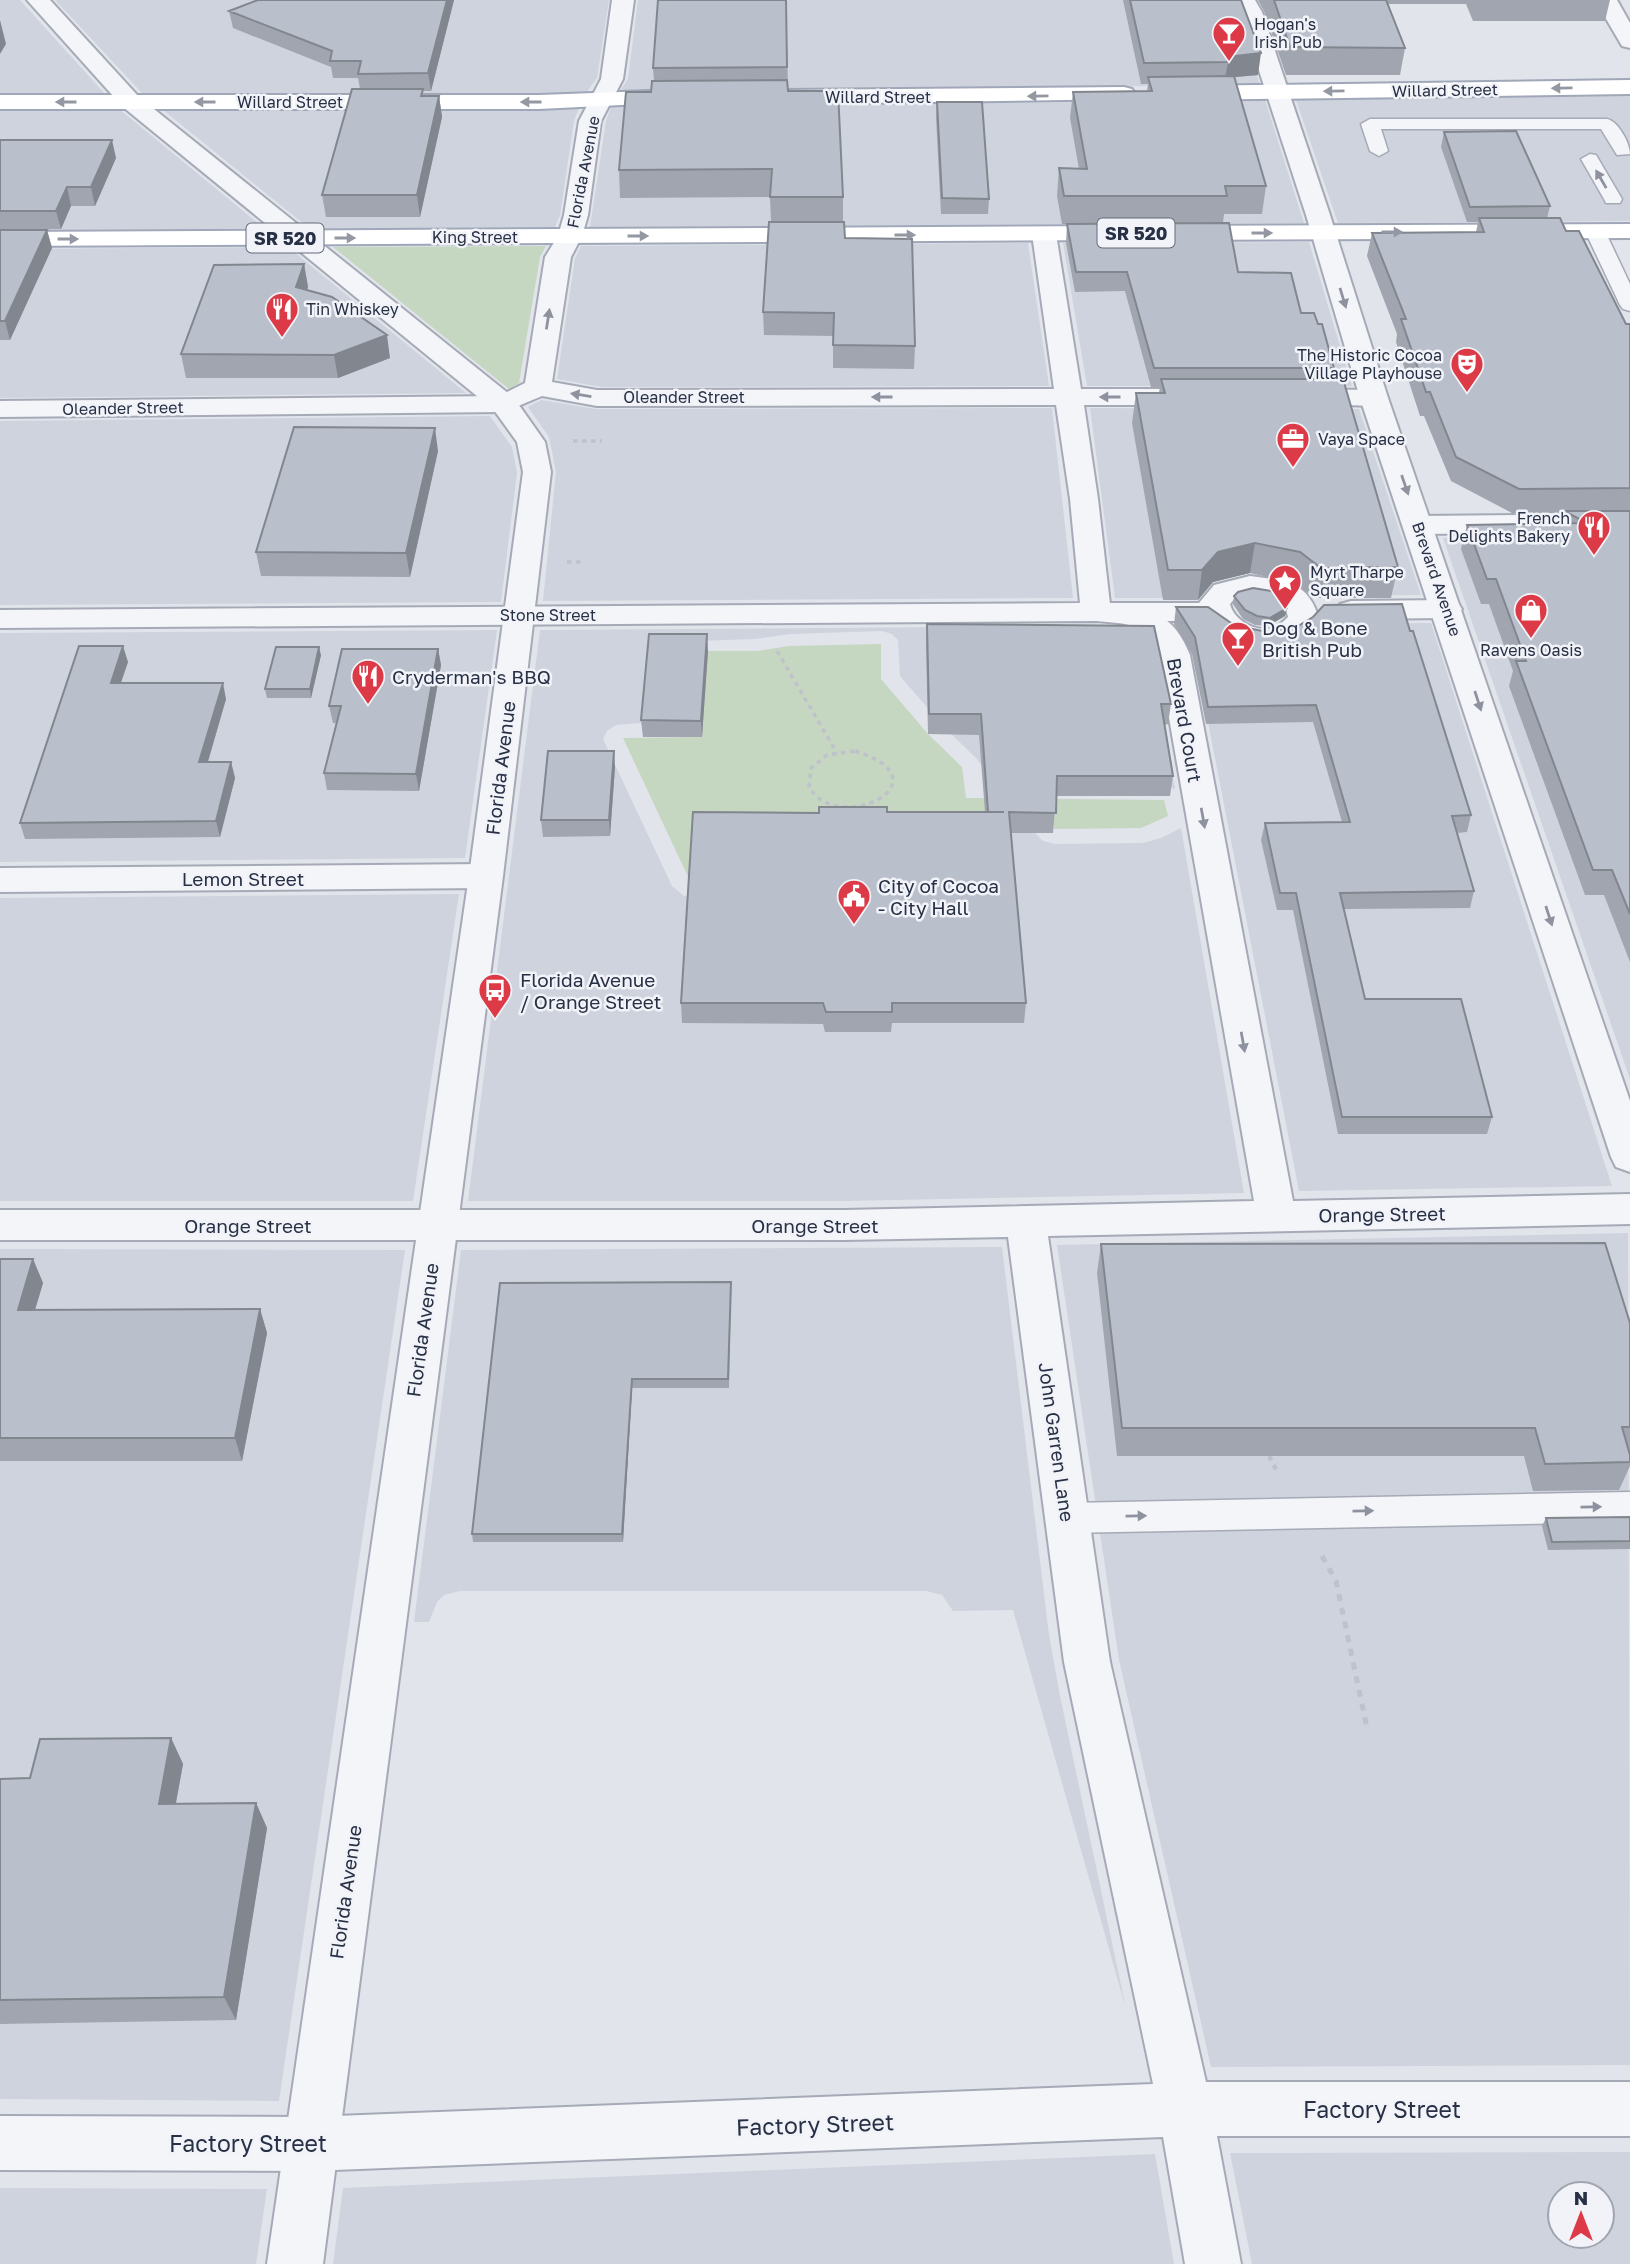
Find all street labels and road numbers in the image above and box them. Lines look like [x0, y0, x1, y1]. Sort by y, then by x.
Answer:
street label: Willard Street [1392, 79, 1498, 101]
street label: Willard Street [825, 87, 931, 107]
street label: Willard Street [237, 92, 343, 112]
street label: Florida Avenue [562, 114, 604, 230]
road number: SR 520 [1098, 218, 1174, 247]
road number: SR 520 [246, 224, 324, 252]
street label: King Street [432, 227, 518, 247]
street label: Oleander Street [623, 387, 745, 407]
street label: Oleander Street [62, 397, 184, 419]
street label: Brevard Avenue [1408, 519, 1466, 639]
street label: Stone Street [500, 605, 596, 625]
street label: Brevard Court [1163, 656, 1207, 784]
street label: Florida Avenue [480, 699, 520, 837]
street label: Lemon Street [182, 867, 304, 890]
street label: Orange Street [1318, 1201, 1446, 1227]
street label: Orange Street [184, 1214, 312, 1237]
street label: Orange Street [751, 1214, 879, 1237]
street label: Florida Avenue [401, 1261, 443, 1399]
street label: John Garren Lane [1034, 1361, 1080, 1523]
street label: Florida Avenue [324, 1823, 366, 1961]
street label: Factory Street [1303, 2095, 1461, 2123]
street label: Factory Street [735, 2107, 895, 2141]
street label: Factory Street [169, 2129, 327, 2157]

